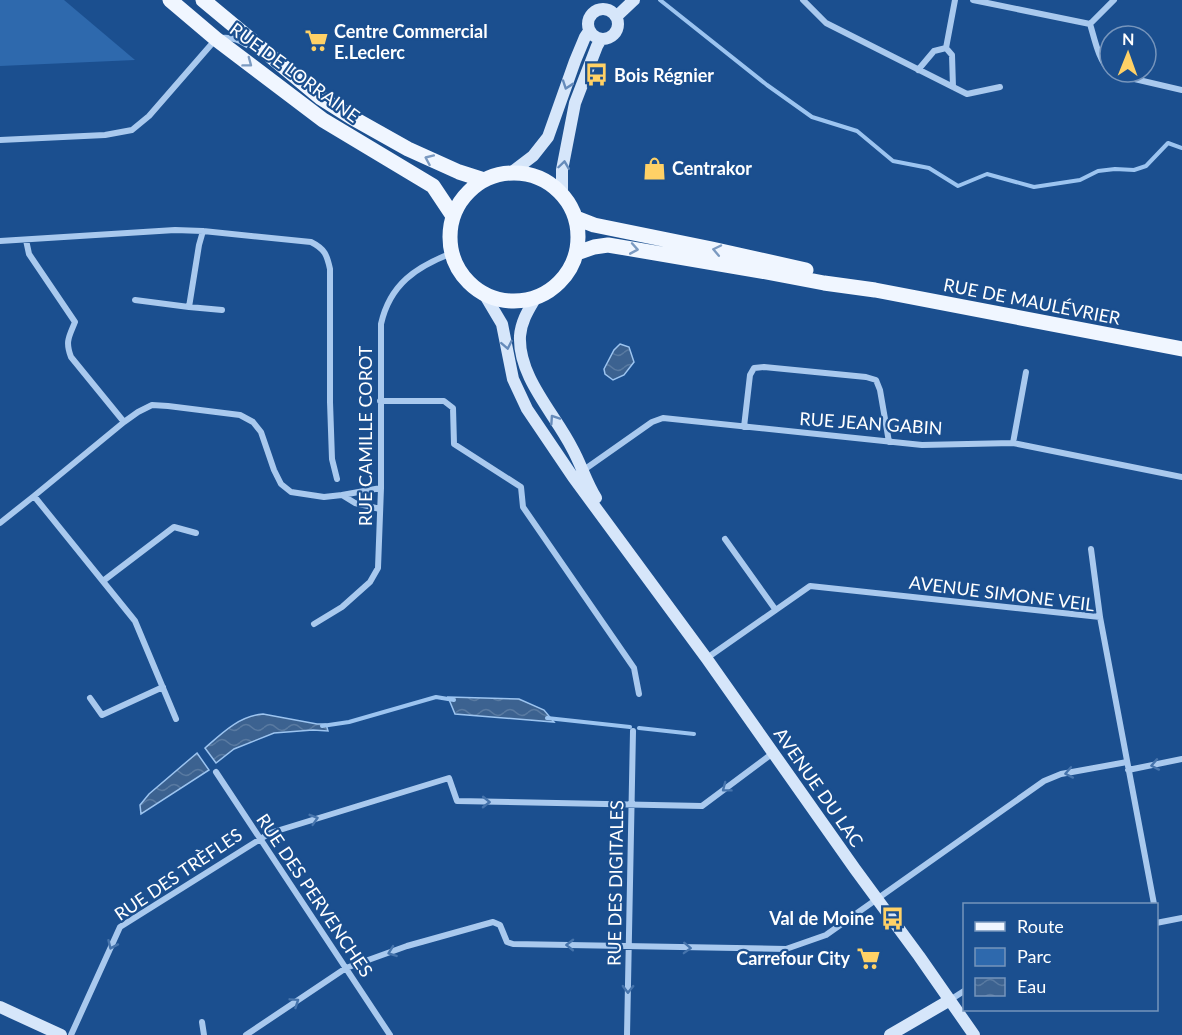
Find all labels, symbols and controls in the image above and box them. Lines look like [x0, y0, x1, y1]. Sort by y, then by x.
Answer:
street label: RUE DE LORRAINE [226, 18, 364, 126]
place label: Centre Commercial E.Leclerc [334, 20, 488, 63]
north arrow [1098, 24, 1158, 84]
supermarket icon: Centre Commercial E.Leclerc [303, 28, 329, 54]
text: N [1122, 29, 1135, 48]
one-way arrow [241, 56, 252, 67]
bus stop icon: Bois Régnier [583, 62, 609, 88]
place label: Bois Régnier [614, 64, 714, 86]
one-way arrow [562, 79, 575, 90]
one-way arrow [425, 154, 436, 166]
shop icon: Centrakor [641, 155, 667, 181]
place label: Centrakor [672, 157, 752, 179]
one-way arrow [557, 161, 569, 170]
one-way arrow [628, 242, 638, 255]
one-way arrow [712, 244, 722, 257]
street label: RUE DE MAULÉVRIER [942, 273, 1123, 329]
one-way arrow [500, 339, 513, 349]
street label: RUE CAMILLE COROT [354, 345, 376, 526]
street label: RUE JEAN GABIN [799, 407, 943, 439]
one-way arrow [550, 415, 561, 426]
street label: AVENUE SIMONE VEIL [908, 571, 1096, 615]
street label: AVENUE DU LAC [770, 723, 868, 851]
one-way arrow [1150, 758, 1160, 771]
one-way arrow [1065, 766, 1075, 779]
one-way arrow [722, 781, 733, 792]
one-way arrow [481, 796, 490, 808]
street label: RUE DES DIGITALES [603, 800, 627, 966]
street label: RUE DES PERVENCHES [252, 809, 378, 981]
one-way arrow [308, 814, 319, 826]
street label: RUE DES TRÈFLES [110, 823, 246, 925]
legend [963, 903, 1158, 1011]
bus stop icon: Val de Moine [879, 905, 905, 931]
place label: Val de Moine [768, 907, 874, 929]
text: Route [1017, 915, 1064, 937]
one-way arrow [107, 939, 119, 950]
one-way arrow [566, 939, 575, 951]
one-way arrow [682, 941, 691, 954]
one-way arrow [387, 944, 398, 957]
supermarket icon: Carrefour City [855, 945, 881, 971]
text: Parc [1017, 945, 1052, 967]
place label: Carrefour City [736, 947, 850, 969]
text: Eau [1017, 975, 1046, 997]
one-way arrow [621, 984, 634, 993]
one-way arrow [289, 998, 299, 1010]

